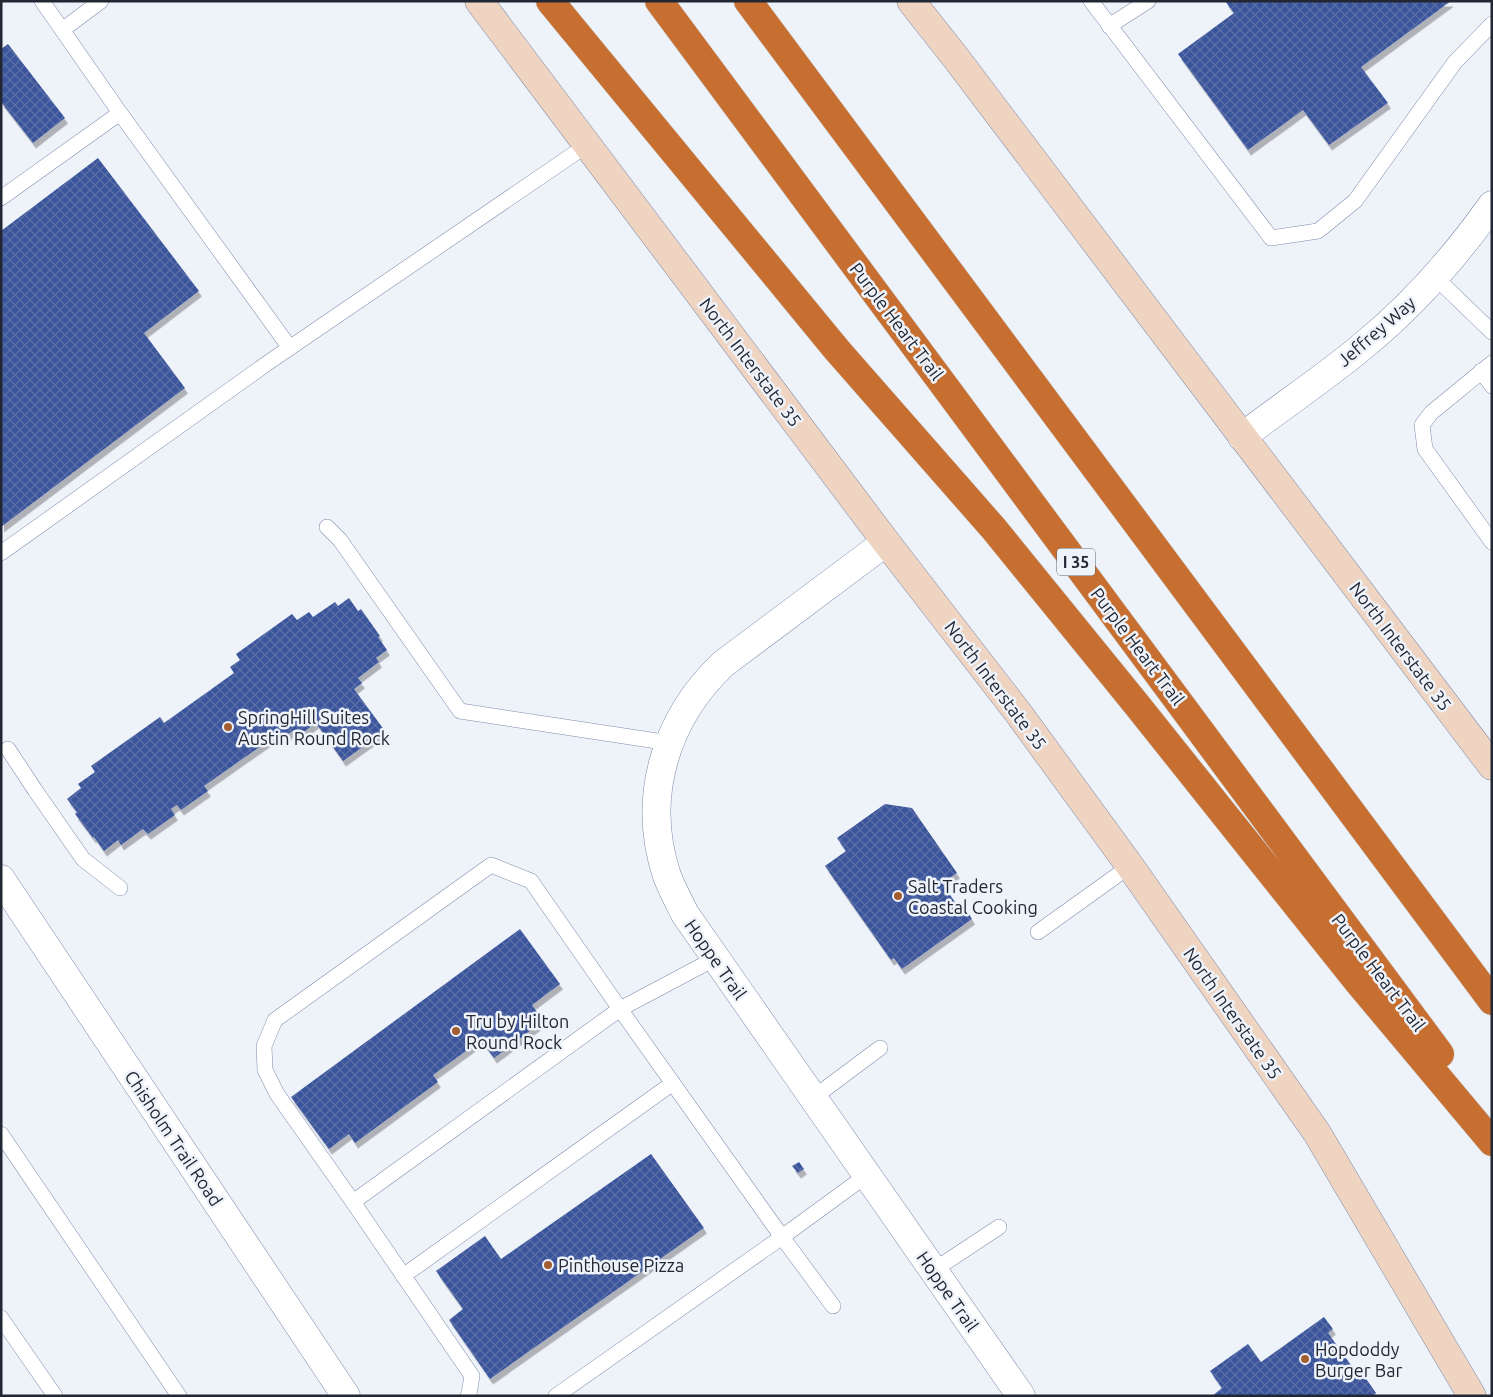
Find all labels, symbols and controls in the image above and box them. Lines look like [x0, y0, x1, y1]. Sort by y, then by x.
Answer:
street label: Purple Heart Trail [846, 258, 948, 384]
street label: Jeffrey Way [1333, 292, 1419, 370]
street label: North Interstate 35 [696, 294, 806, 430]
road number: I 35 [1057, 548, 1095, 576]
street label: North Interstate 35 [1346, 578, 1456, 714]
street label: Purple Heart Trail [1087, 583, 1189, 709]
street label: North Interstate 35 [941, 617, 1051, 753]
place label: SpringHill Suites Austin Round Rock [238, 707, 390, 748]
marker: SpringHill Suites Austin Round Rock [222, 721, 234, 733]
place label: Salt Traders Coastal Cooking [908, 876, 1038, 917]
marker: Salt Traders Coastal Cooking [892, 890, 904, 902]
street label: Purple Heart Trail [1328, 909, 1430, 1035]
street label: Hoppe Trail [681, 915, 751, 1003]
street label: North Interstate 35 [1180, 943, 1286, 1083]
place label: Tru by Hilton Round Rock [466, 1011, 569, 1052]
marker: Tru by Hilton Round Rock [450, 1025, 462, 1037]
street label: Chisholm Trail Road [121, 1067, 227, 1209]
street label: Hoppe Trail [913, 1247, 983, 1335]
place label: Pinthouse Pizza [558, 1255, 684, 1275]
marker: Pinthouse Pizza [542, 1259, 554, 1271]
place label: Hopdoddy Burger Bar [1315, 1339, 1402, 1380]
marker: Hopdoddy Burger Bar [1299, 1353, 1311, 1365]

